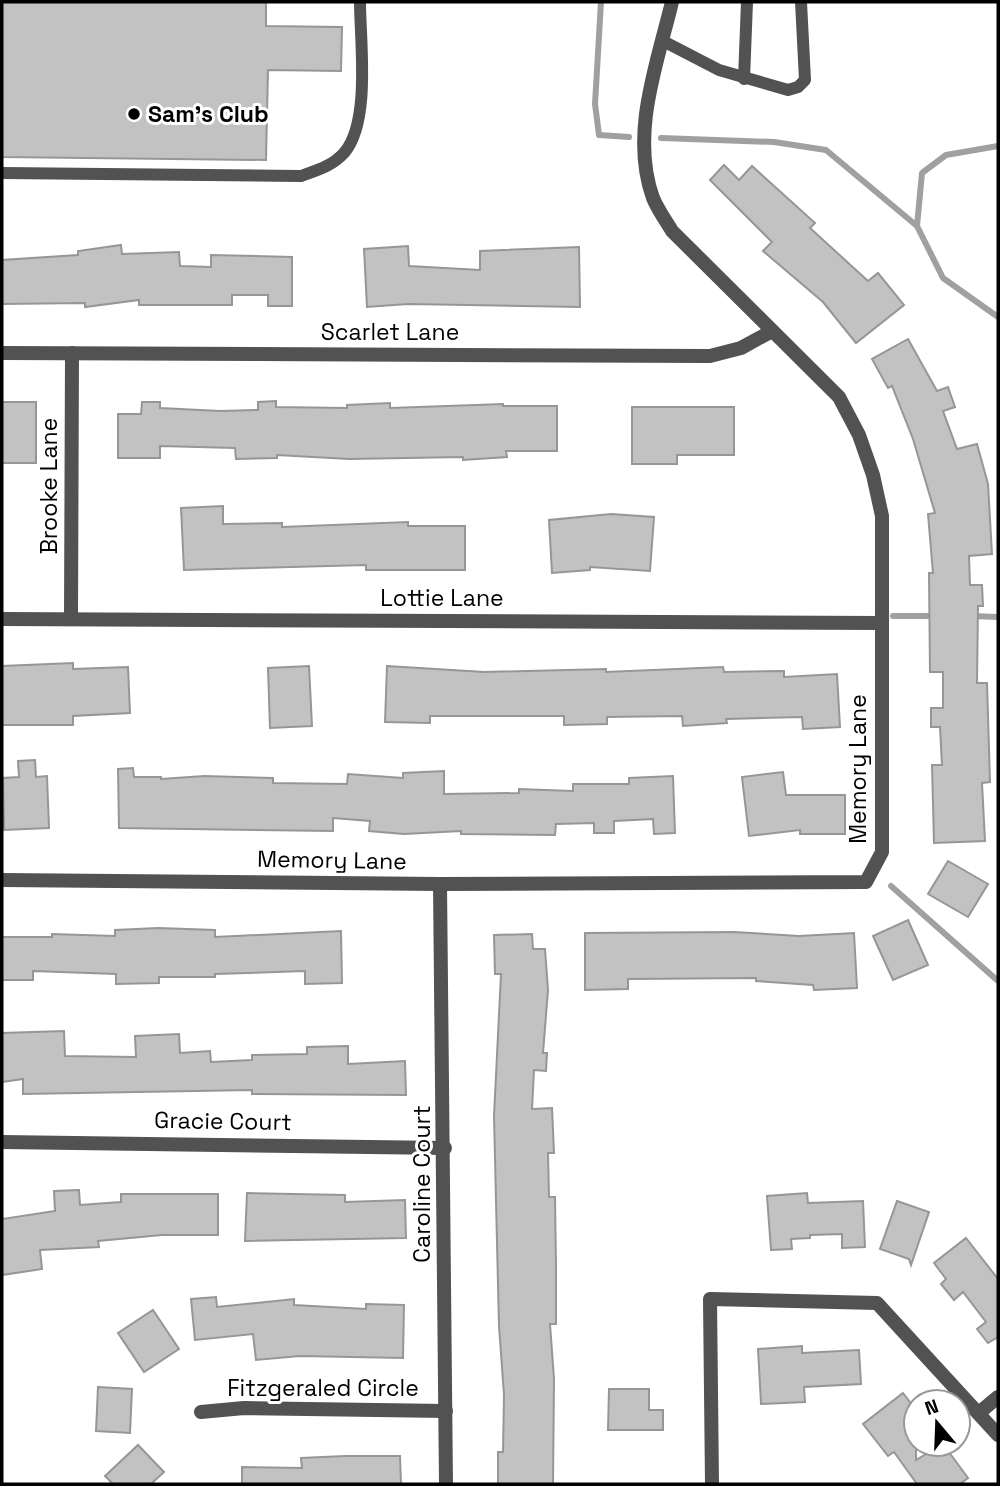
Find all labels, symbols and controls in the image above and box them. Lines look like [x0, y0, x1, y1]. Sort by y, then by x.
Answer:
place label: Sam's Club [148, 99, 269, 129]
marker: Sam's Club [126, 106, 142, 122]
street label: Scarlet Lane [321, 317, 459, 347]
street label: Brooke Lane [34, 418, 64, 554]
street label: Lottie Lane [380, 583, 504, 613]
street label: Memory Lane [843, 694, 873, 844]
street label: Memory Lane [257, 844, 407, 876]
street label: Gracie Court [154, 1105, 292, 1137]
street label: Caroline Court [407, 1105, 437, 1263]
street label: Fitzgeraled Circle [227, 1373, 419, 1403]
north arrow [902, 1388, 972, 1458]
text: N [922, 1394, 942, 1421]

